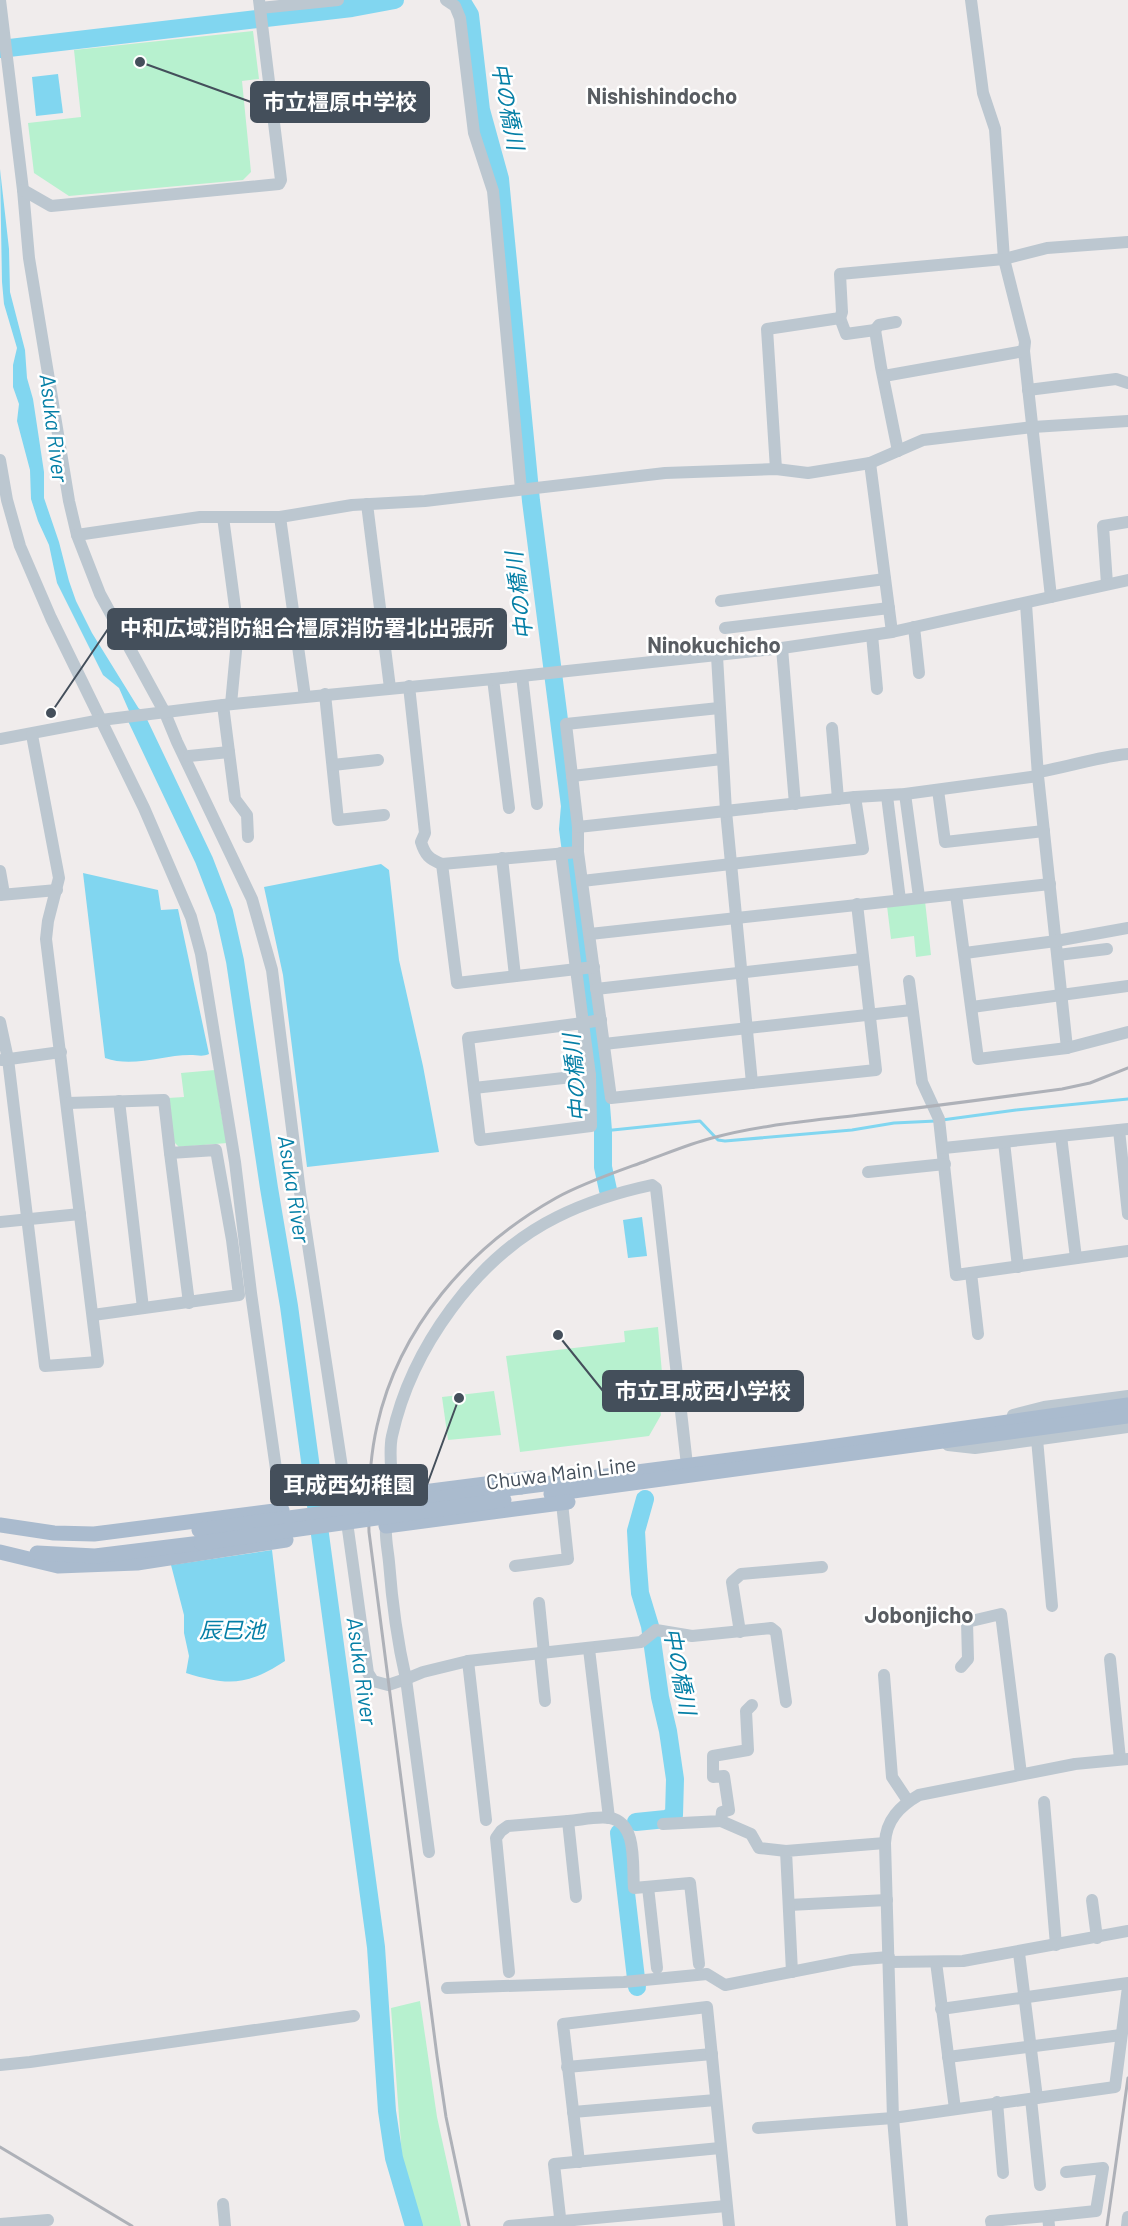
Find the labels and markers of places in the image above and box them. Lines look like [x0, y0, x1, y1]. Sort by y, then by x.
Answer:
callout: 市立橿原中学校 [251, 82, 429, 122]
callout: 中和広域消防組合橿原消防署北出張所 [108, 609, 506, 649]
callout: 市立耳成西小学校 [603, 1371, 803, 1411]
callout: 耳成西幼稚園 [271, 1465, 427, 1505]

